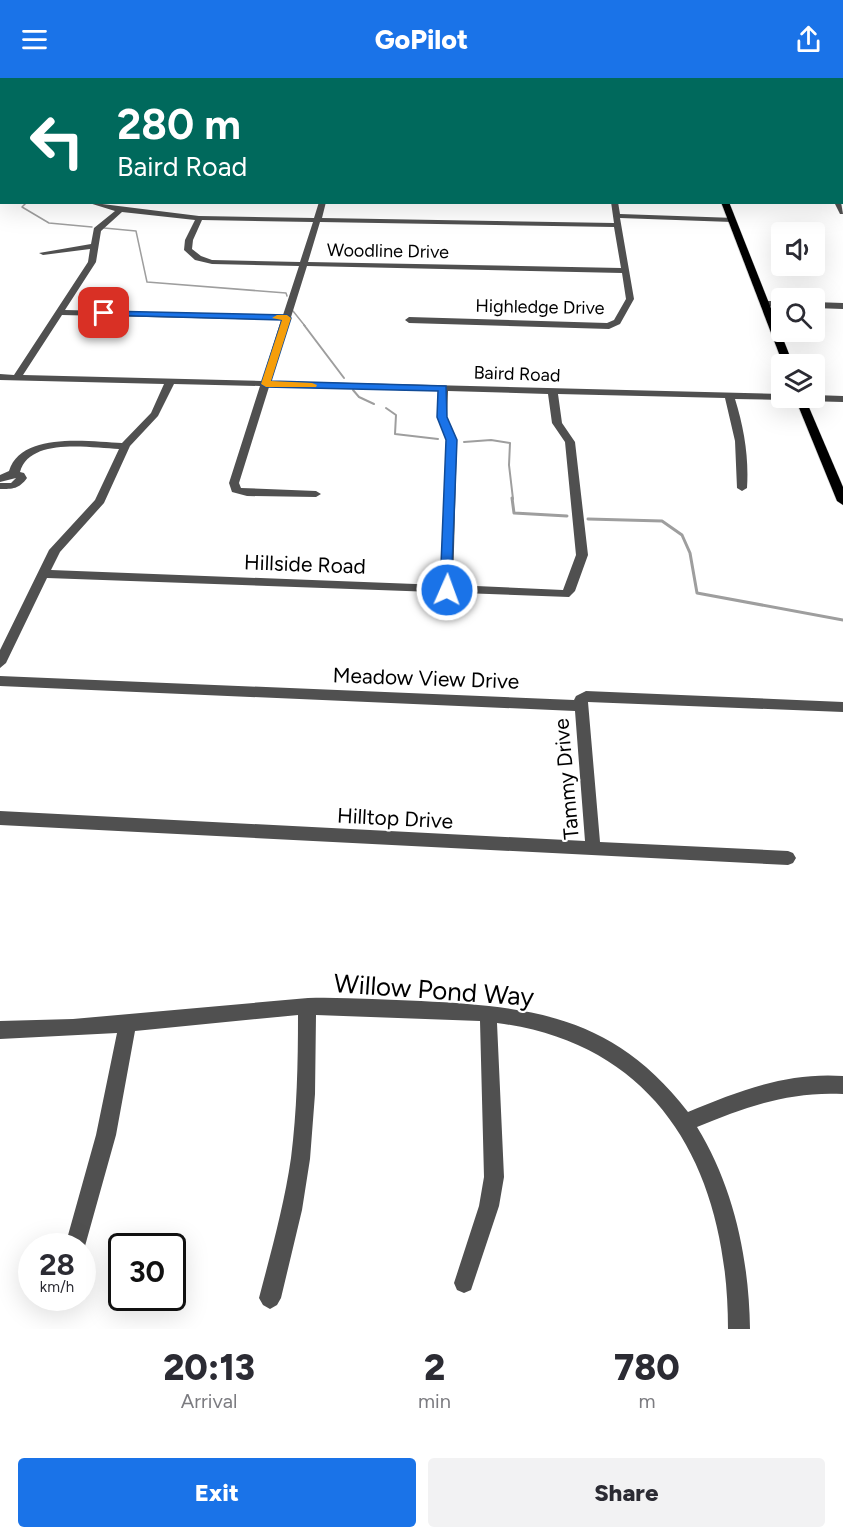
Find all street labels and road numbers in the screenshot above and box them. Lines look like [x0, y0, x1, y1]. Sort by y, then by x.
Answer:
street label: Woodline Drive [327, 239, 449, 263]
street label: Highledge Drive [475, 295, 605, 319]
street label: Baird Road [473, 361, 561, 387]
street label: Hillside Road [244, 549, 366, 579]
street label: Meadow View Drive [332, 662, 520, 694]
street label: Tammy Drive [548, 717, 584, 841]
street label: Hilltop Drive [336, 802, 454, 834]
street label: Willow Pond Way [333, 967, 536, 1013]

